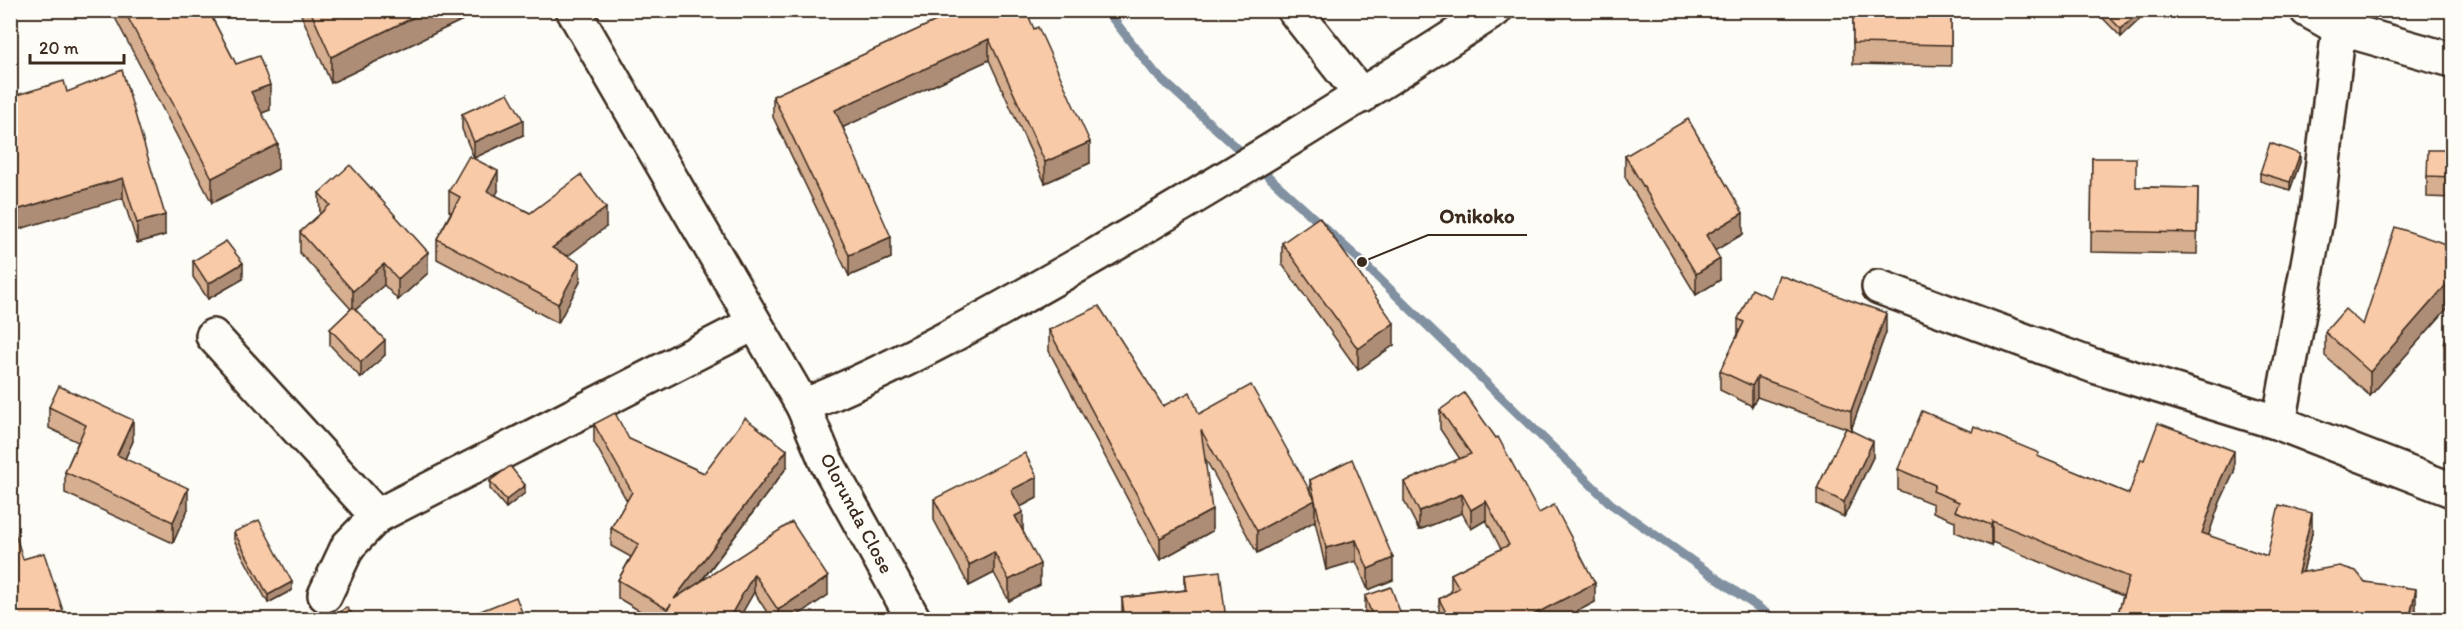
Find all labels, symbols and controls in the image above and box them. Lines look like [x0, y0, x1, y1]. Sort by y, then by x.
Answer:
scale bar [30, 27, 124, 65]
text: 20 m [39, 37, 79, 59]
callout: Onikoko [1428, 196, 1527, 235]
text: Onikoko [1439, 203, 1515, 228]
street label: Olorunda Close [815, 448, 899, 578]

